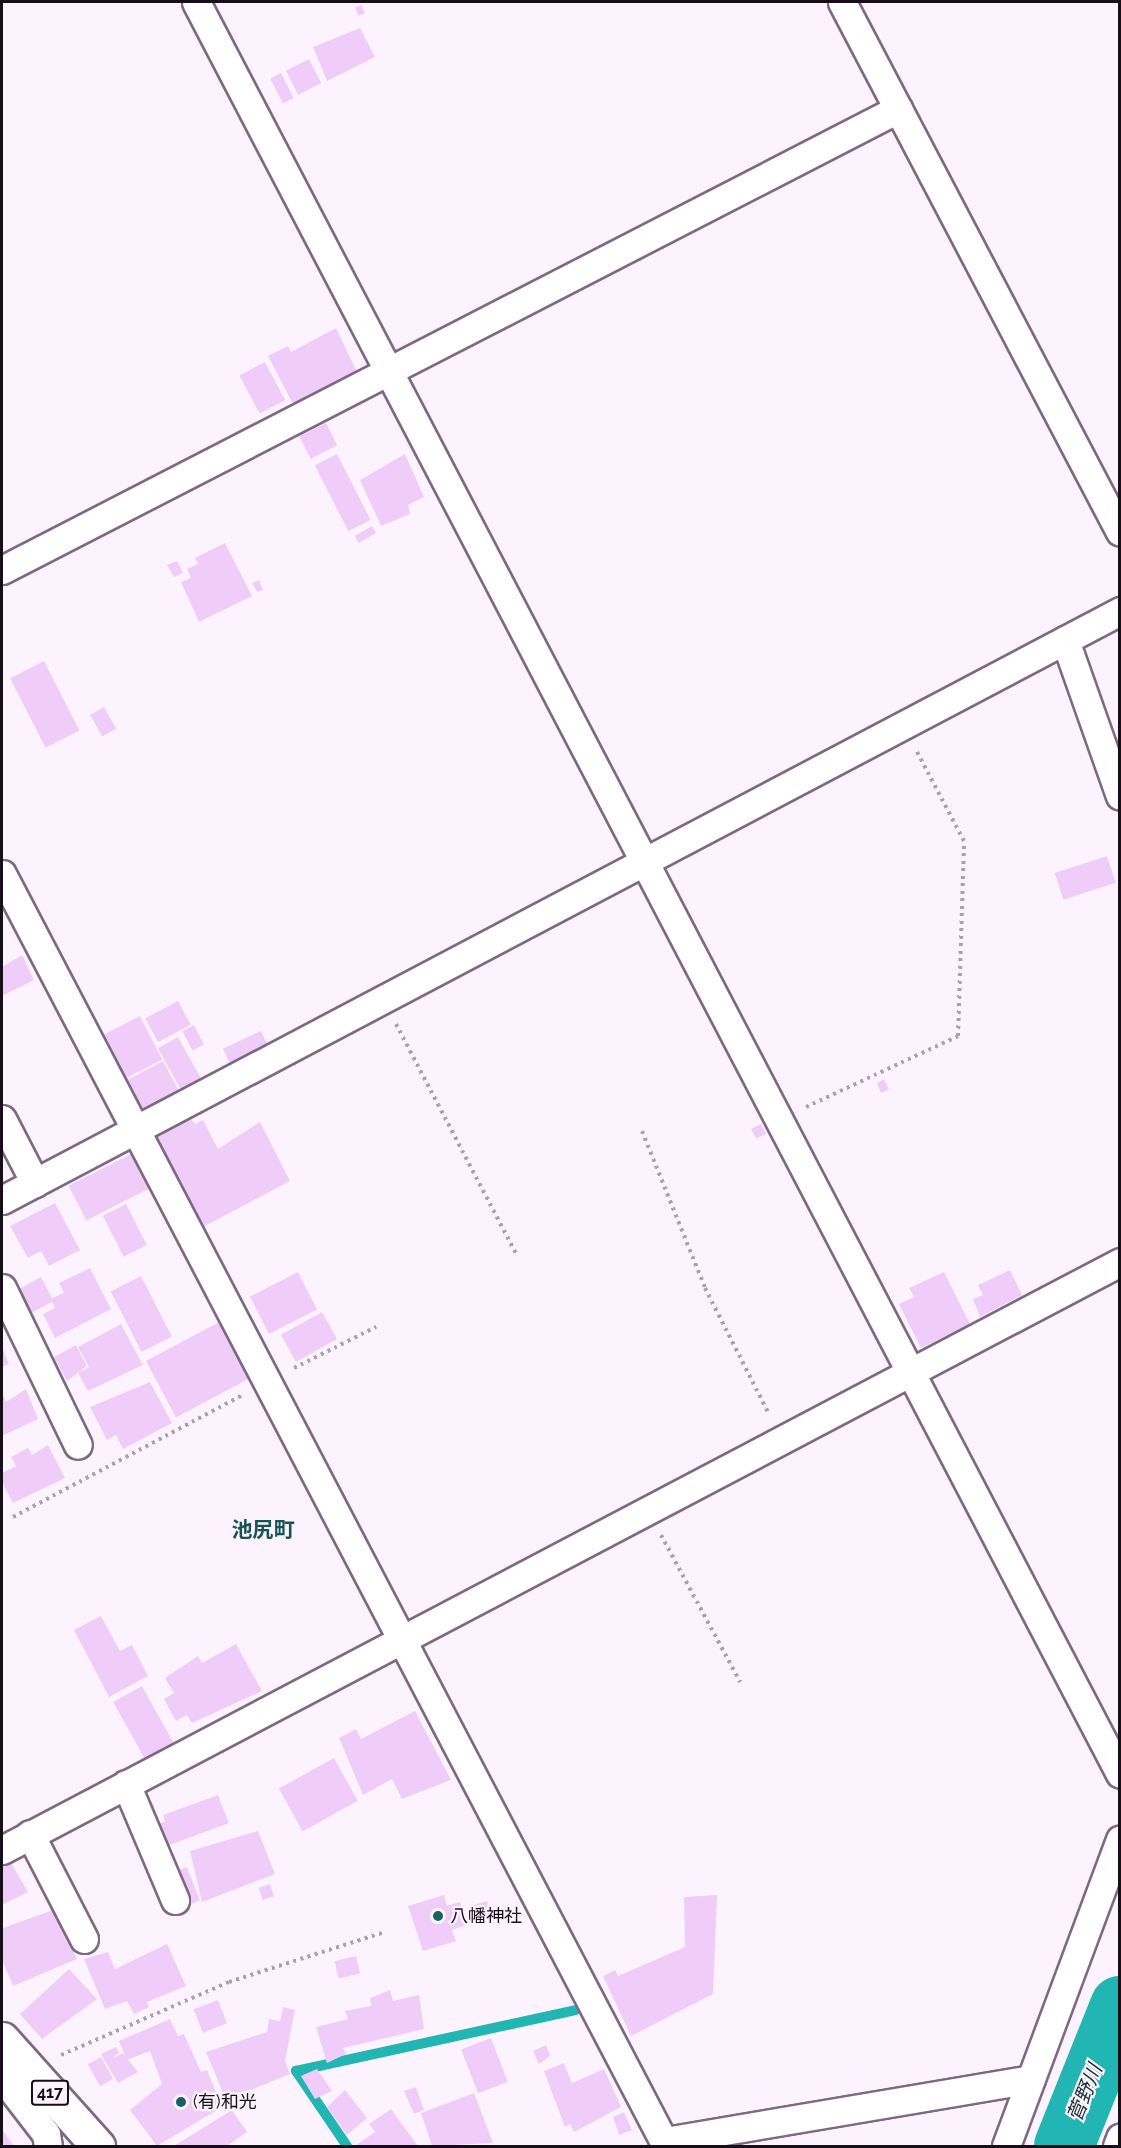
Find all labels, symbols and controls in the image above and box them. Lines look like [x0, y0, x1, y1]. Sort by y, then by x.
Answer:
district label: 池尻町 [232, 1517, 294, 1543]
place label: 八幡神社 [450, 1905, 522, 1927]
marker: 八幡神社 [431, 1909, 445, 1923]
water label: 菅野川 [1063, 2061, 1107, 2125]
road number: 417 [31, 2080, 70, 2106]
place label: (有)和光 [193, 2091, 257, 2113]
marker: (有)和光 [174, 2095, 188, 2109]

